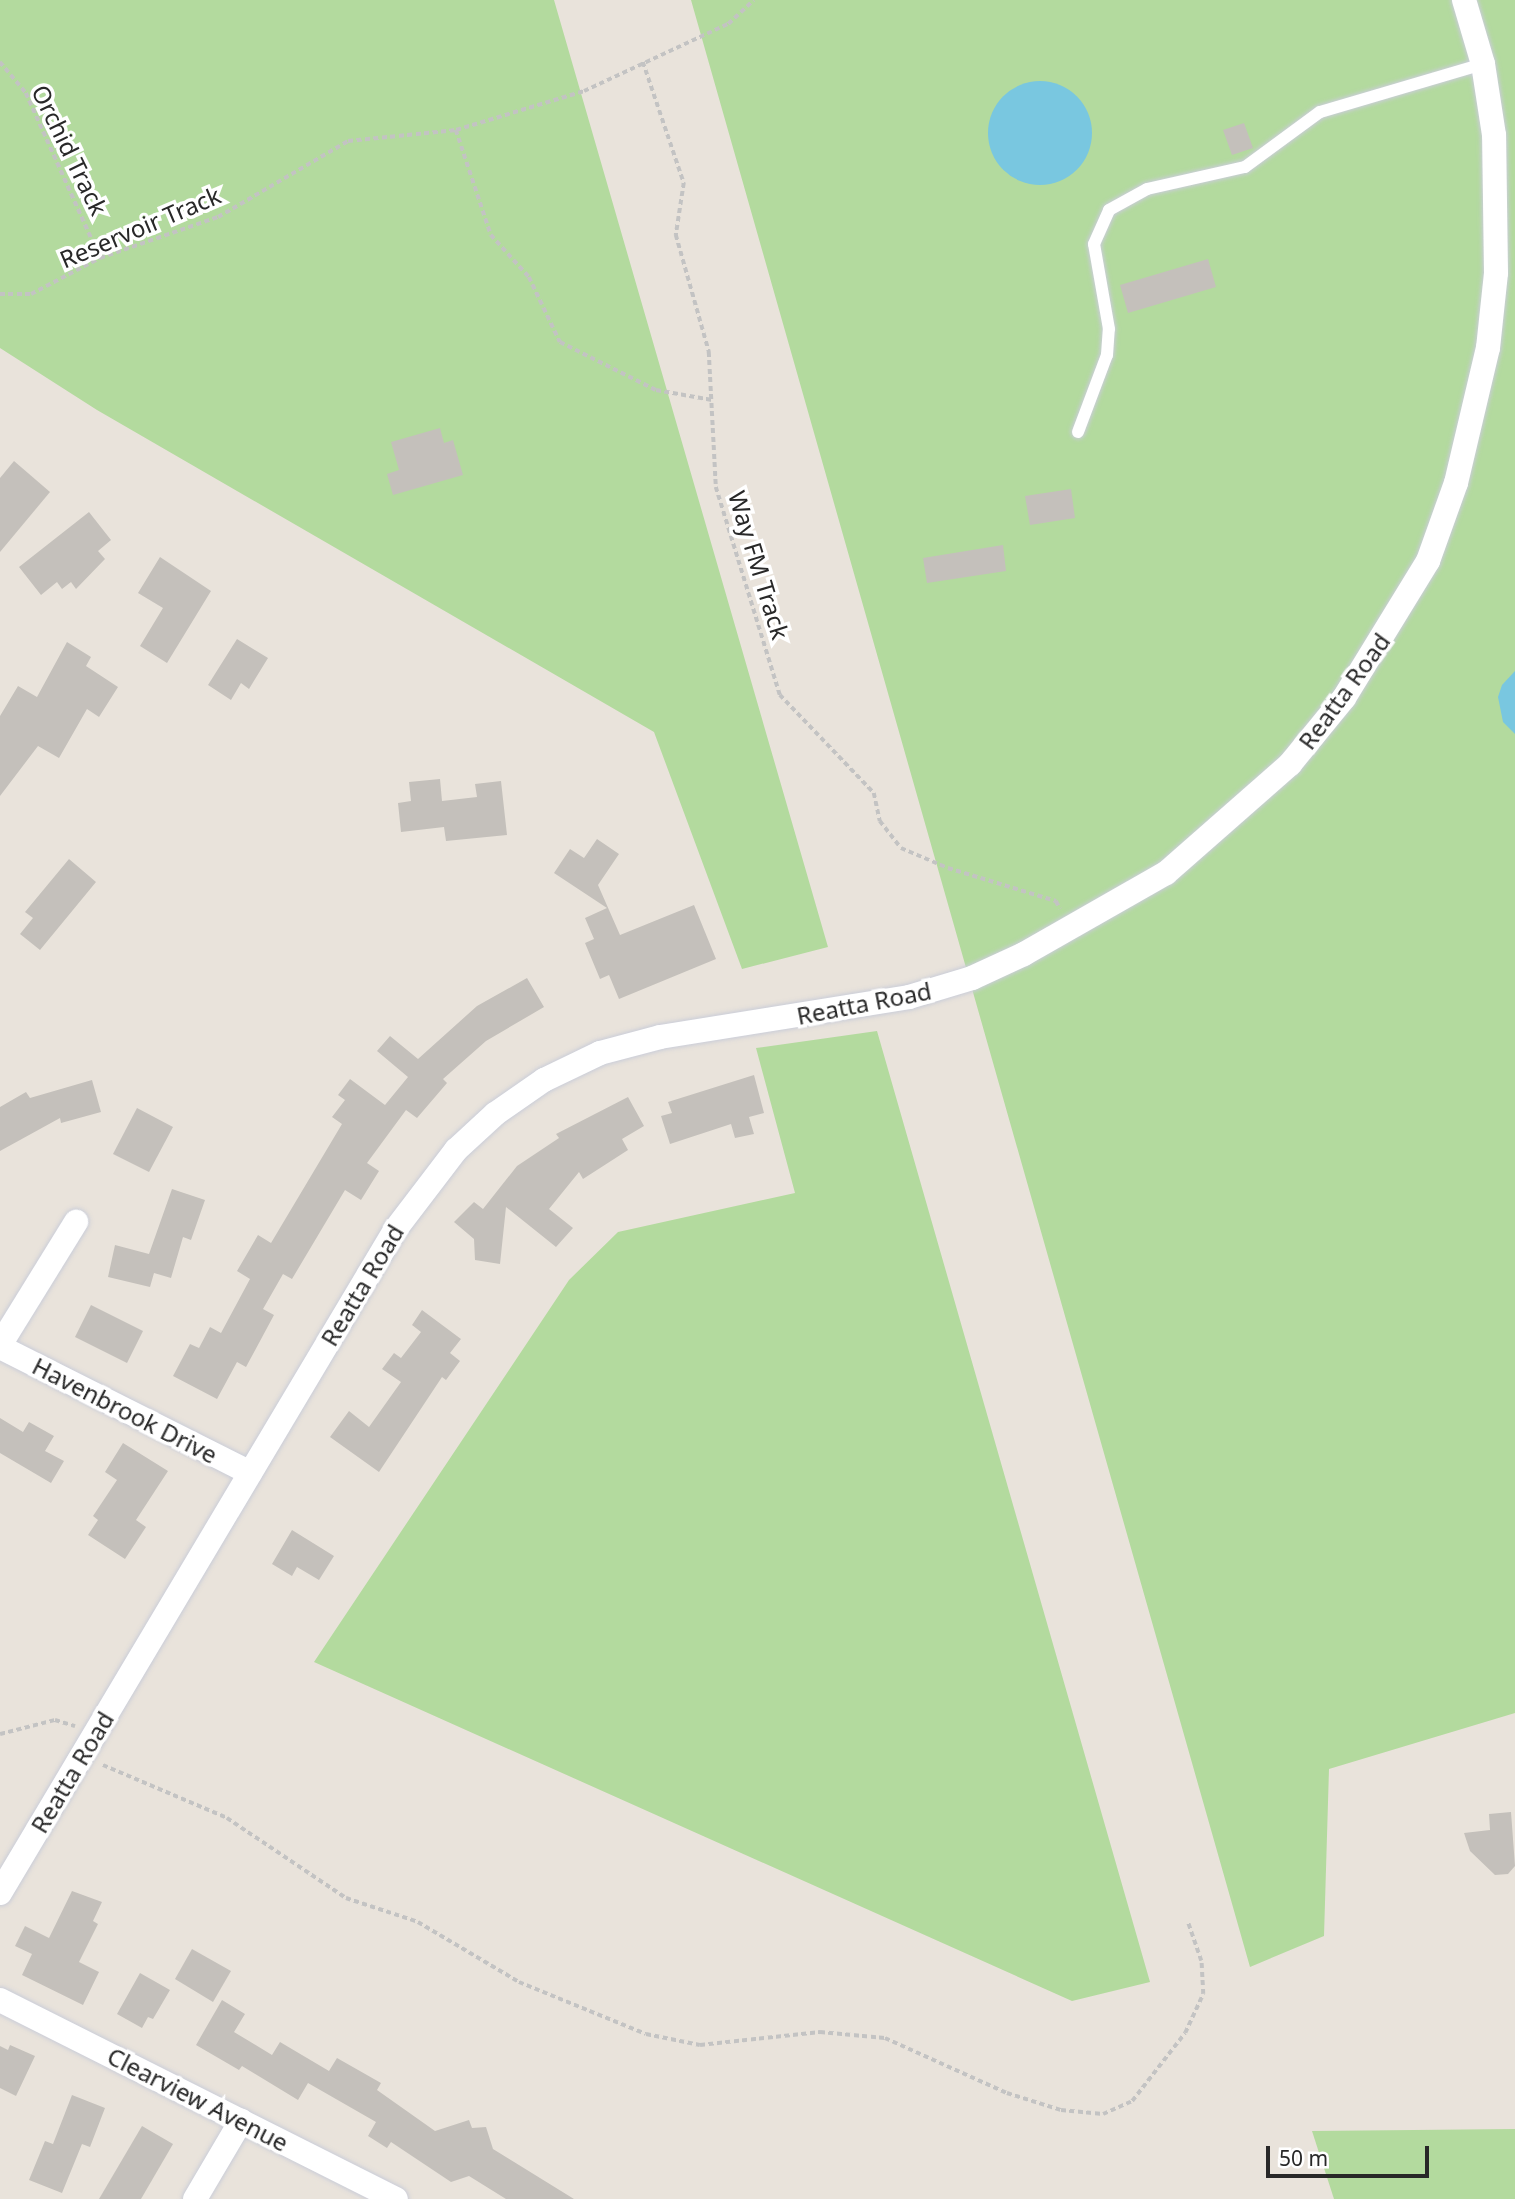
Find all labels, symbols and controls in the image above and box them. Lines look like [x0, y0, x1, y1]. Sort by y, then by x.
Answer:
street label: Orchid Track [26, 80, 114, 220]
street label: Reservoir Track [55, 180, 225, 274]
street label: Way FM Track [723, 487, 795, 643]
street label: Reatta Road [1292, 627, 1396, 755]
street label: Reatta Road [794, 976, 934, 1030]
street label: Reatta Road [314, 1219, 410, 1351]
street label: Havenbrook Drive [28, 1351, 222, 1469]
street label: Reatta Road [24, 1706, 120, 1838]
street label: Clearview Avenue [103, 2041, 293, 2157]
scale bar [1270, 2132, 1433, 2176]
text: 50 m [1279, 2144, 1328, 2172]

